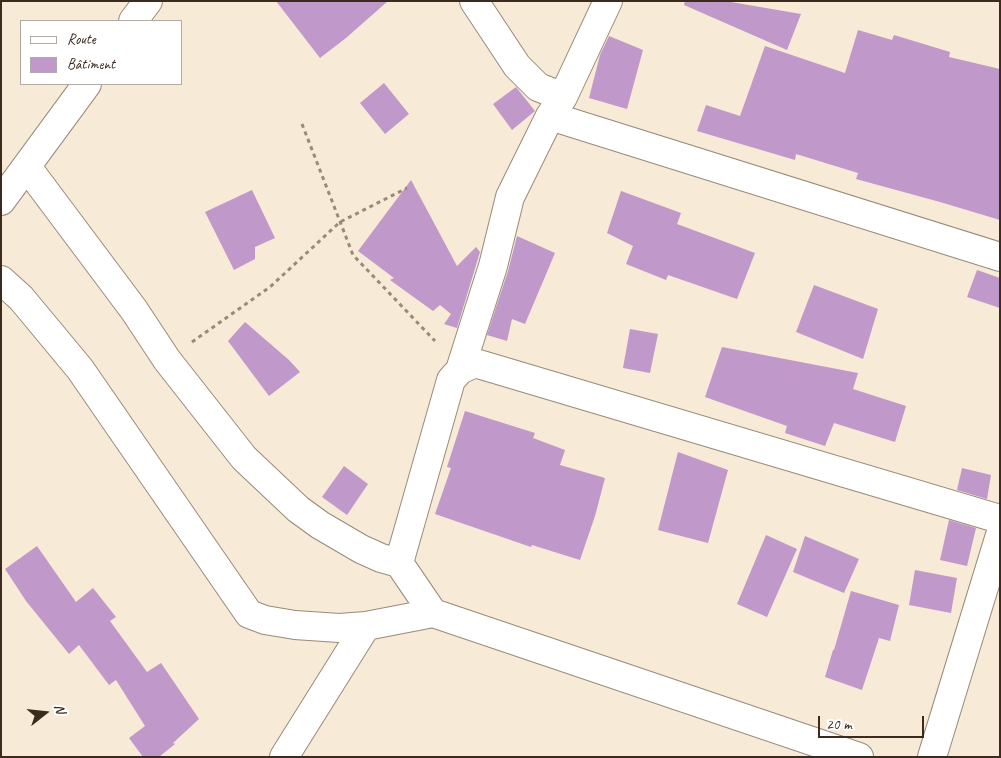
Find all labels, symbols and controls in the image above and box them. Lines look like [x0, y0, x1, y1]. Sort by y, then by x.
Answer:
legend [20, 20, 182, 85]
text: Route [67, 30, 96, 49]
text: Bâtiment [67, 55, 115, 74]
north arrow [20, 688, 70, 738]
text: N [51, 702, 69, 715]
scale bar [821, 706, 927, 738]
text: 20 m [826, 715, 852, 734]

